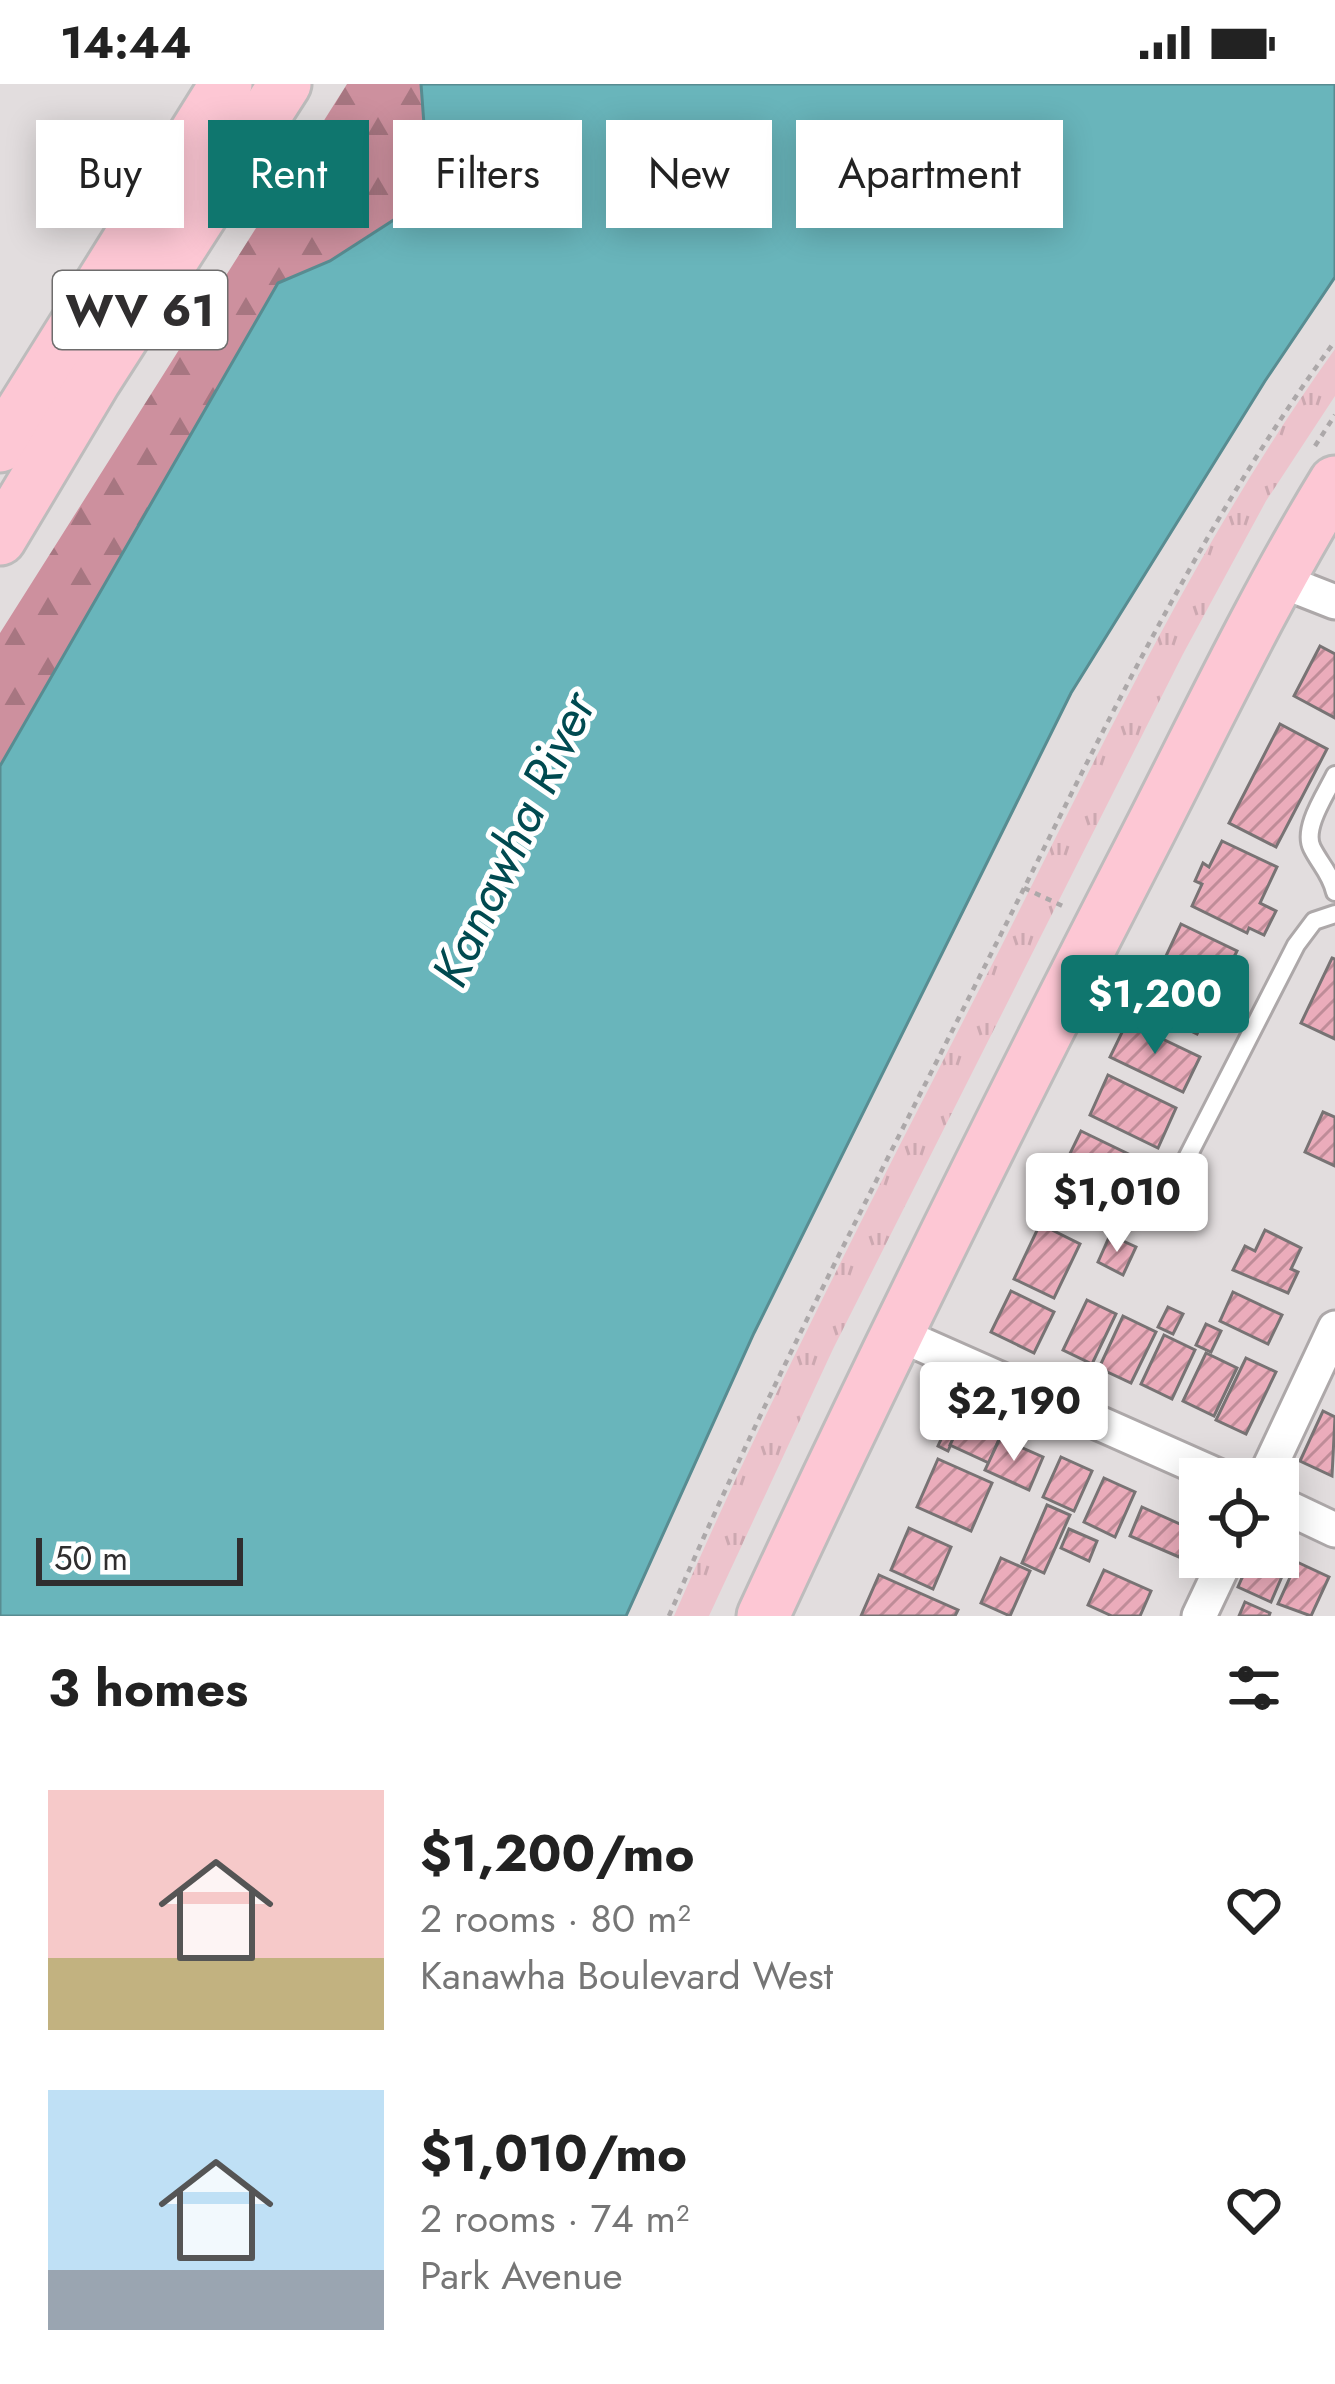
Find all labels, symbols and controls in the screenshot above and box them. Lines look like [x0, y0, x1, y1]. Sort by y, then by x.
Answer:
text: 14:44 [60, 10, 192, 75]
chip: Buy [36, 120, 184, 228]
chip: Rent [208, 120, 369, 228]
chip: Filters [393, 120, 582, 228]
chip: New [606, 120, 772, 228]
chip: Apartment [796, 120, 1063, 228]
road number: WV 61 [53, 271, 227, 349]
water label: Kanawha River [412, 677, 615, 998]
pin: $1,200 [1057, 955, 1253, 1057]
text: $1,200 [1088, 965, 1222, 1022]
pin: $1,010 [1019, 1153, 1215, 1255]
text: $1,010 [1053, 1163, 1181, 1220]
pin: $2,190 [916, 1362, 1112, 1464]
text: $2,190 [947, 1372, 1081, 1429]
map controls [1179, 1458, 1299, 1578]
button: locate [1179, 1458, 1299, 1578]
scale bar [36, 1532, 243, 1585]
text: 50 m [54, 1535, 128, 1582]
text: 3 homes [48, 1651, 248, 1725]
icon: filters [1221, 1655, 1287, 1721]
text: $1,200/mo [420, 1816, 695, 1890]
icon: home [144, 1838, 288, 1982]
icon: heart [1221, 1877, 1287, 1943]
text: 2 rooms · 80 m² [420, 1890, 691, 1947]
text: Kanawha Boulevard West [420, 1947, 833, 2004]
text: $1,010/mo [420, 2116, 687, 2190]
icon: home [144, 2138, 288, 2282]
icon: heart [1221, 2177, 1287, 2243]
text: 2 rooms · 74 m² [420, 2190, 689, 2247]
text: Park Avenue [420, 2247, 623, 2304]

